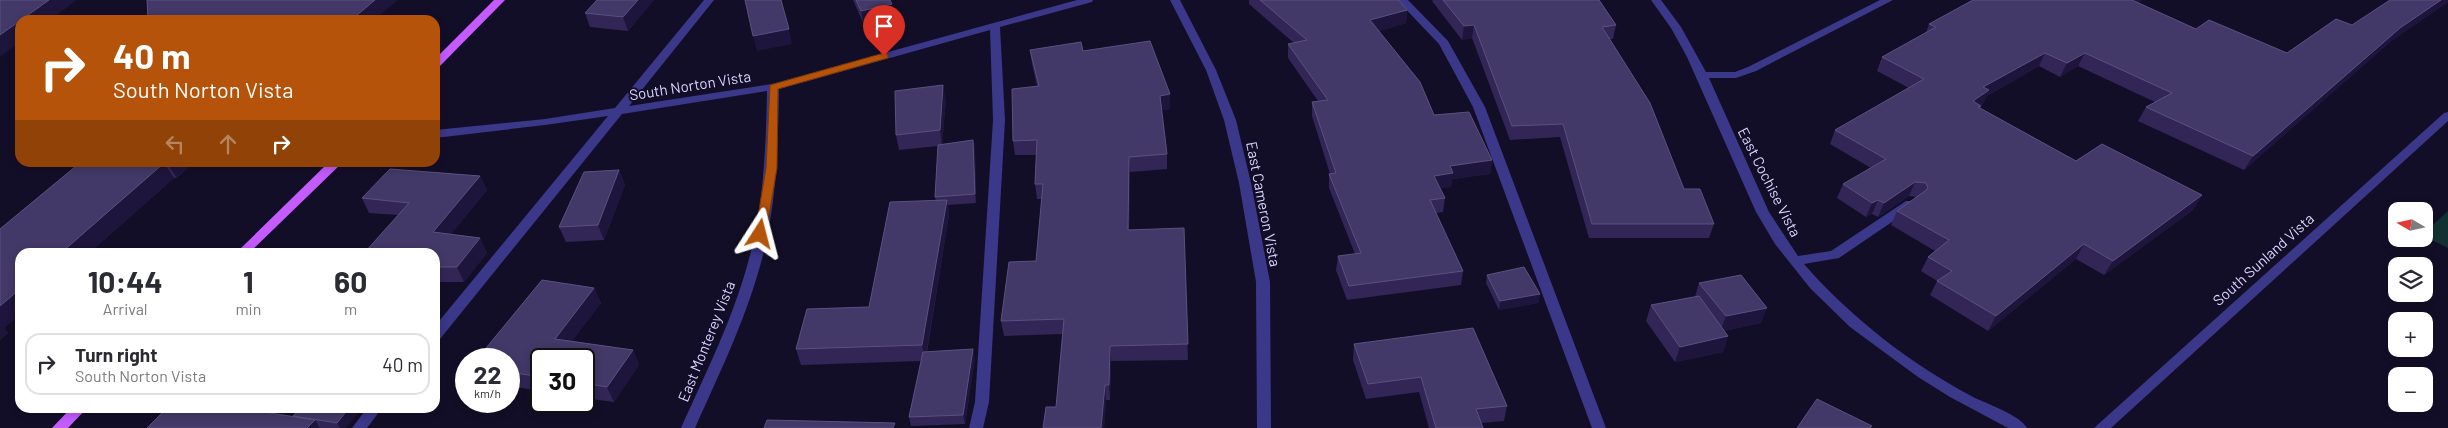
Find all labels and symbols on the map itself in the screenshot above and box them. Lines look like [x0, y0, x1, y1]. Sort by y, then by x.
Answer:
pin [863, 5, 905, 56]
street label: South Norton Vista [628, 66, 752, 104]
street label: East Cochise Vista [1735, 124, 1805, 240]
street label: East Cameron Vista [1243, 140, 1285, 268]
north arrow [2388, 202, 2432, 248]
position arrow [733, 207, 785, 259]
street label: South Sunland Vista [2209, 209, 2317, 309]
street label: East Monterey Vista [674, 278, 738, 404]
speed limit sign: 30 [530, 348, 595, 413]

